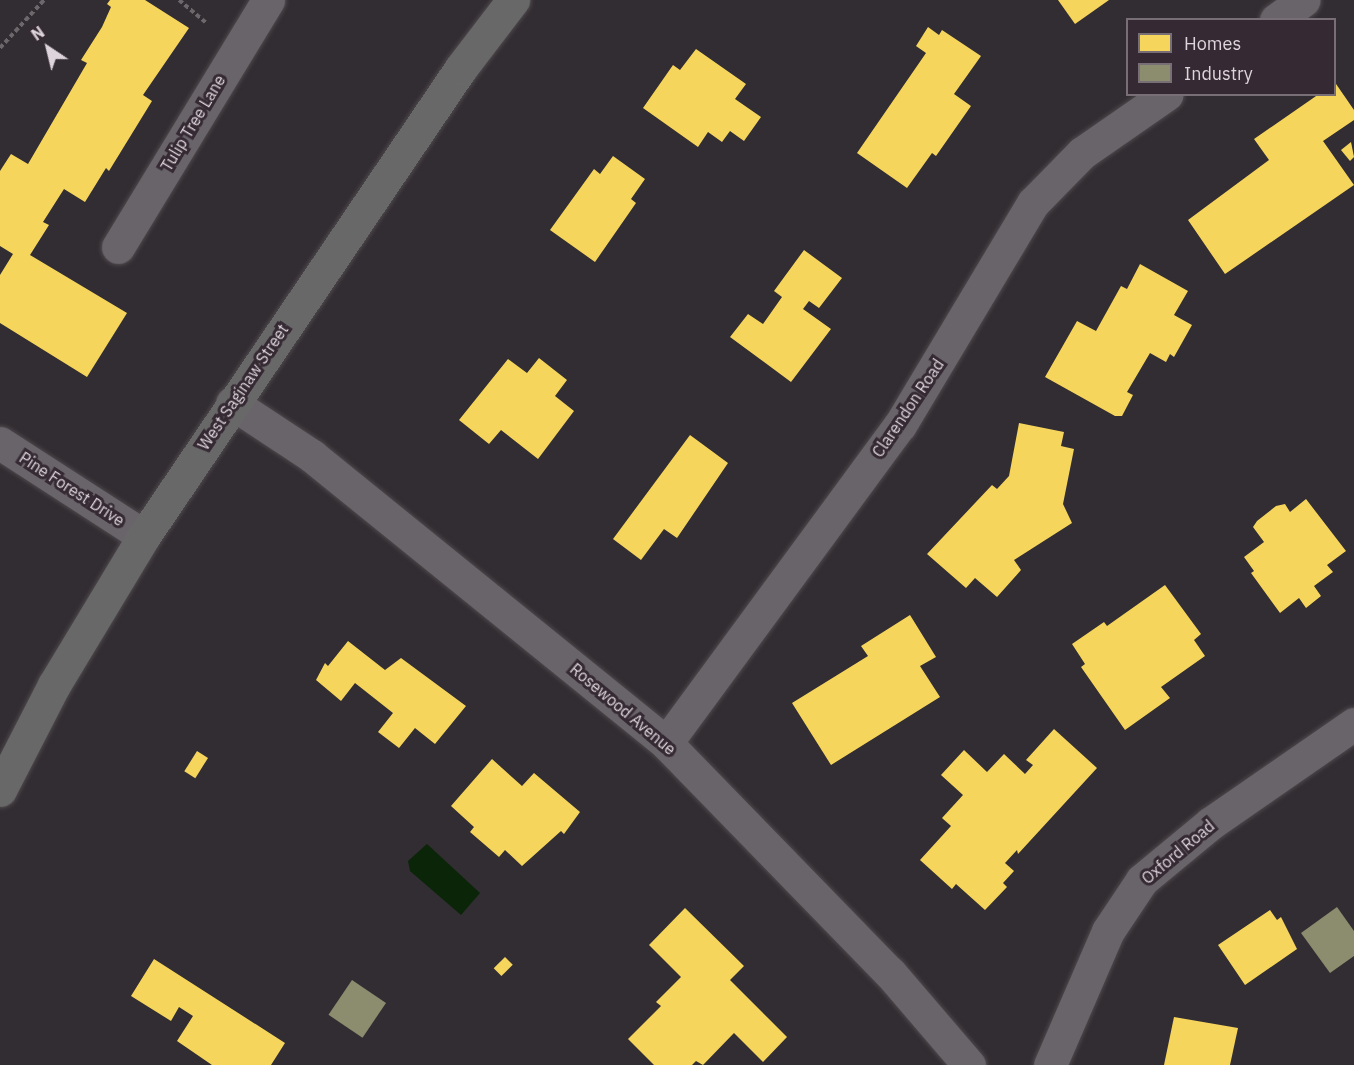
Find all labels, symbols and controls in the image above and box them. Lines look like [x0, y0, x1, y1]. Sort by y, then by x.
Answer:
north arrow [18, 18, 78, 78]
legend [1126, 18, 1336, 96]
text: N [27, 22, 48, 45]
text: Homes [1184, 32, 1241, 55]
text: Industry [1184, 62, 1253, 85]
street label: Tulip Tree Lane [157, 71, 229, 175]
street label: West Saginaw Street [194, 320, 292, 454]
street label: Clarendon Road [868, 355, 948, 461]
street label: Pine Forest Drive [16, 448, 128, 530]
street label: Rosewood Avenue [566, 659, 680, 759]
street label: Oxford Road [1138, 816, 1218, 888]

